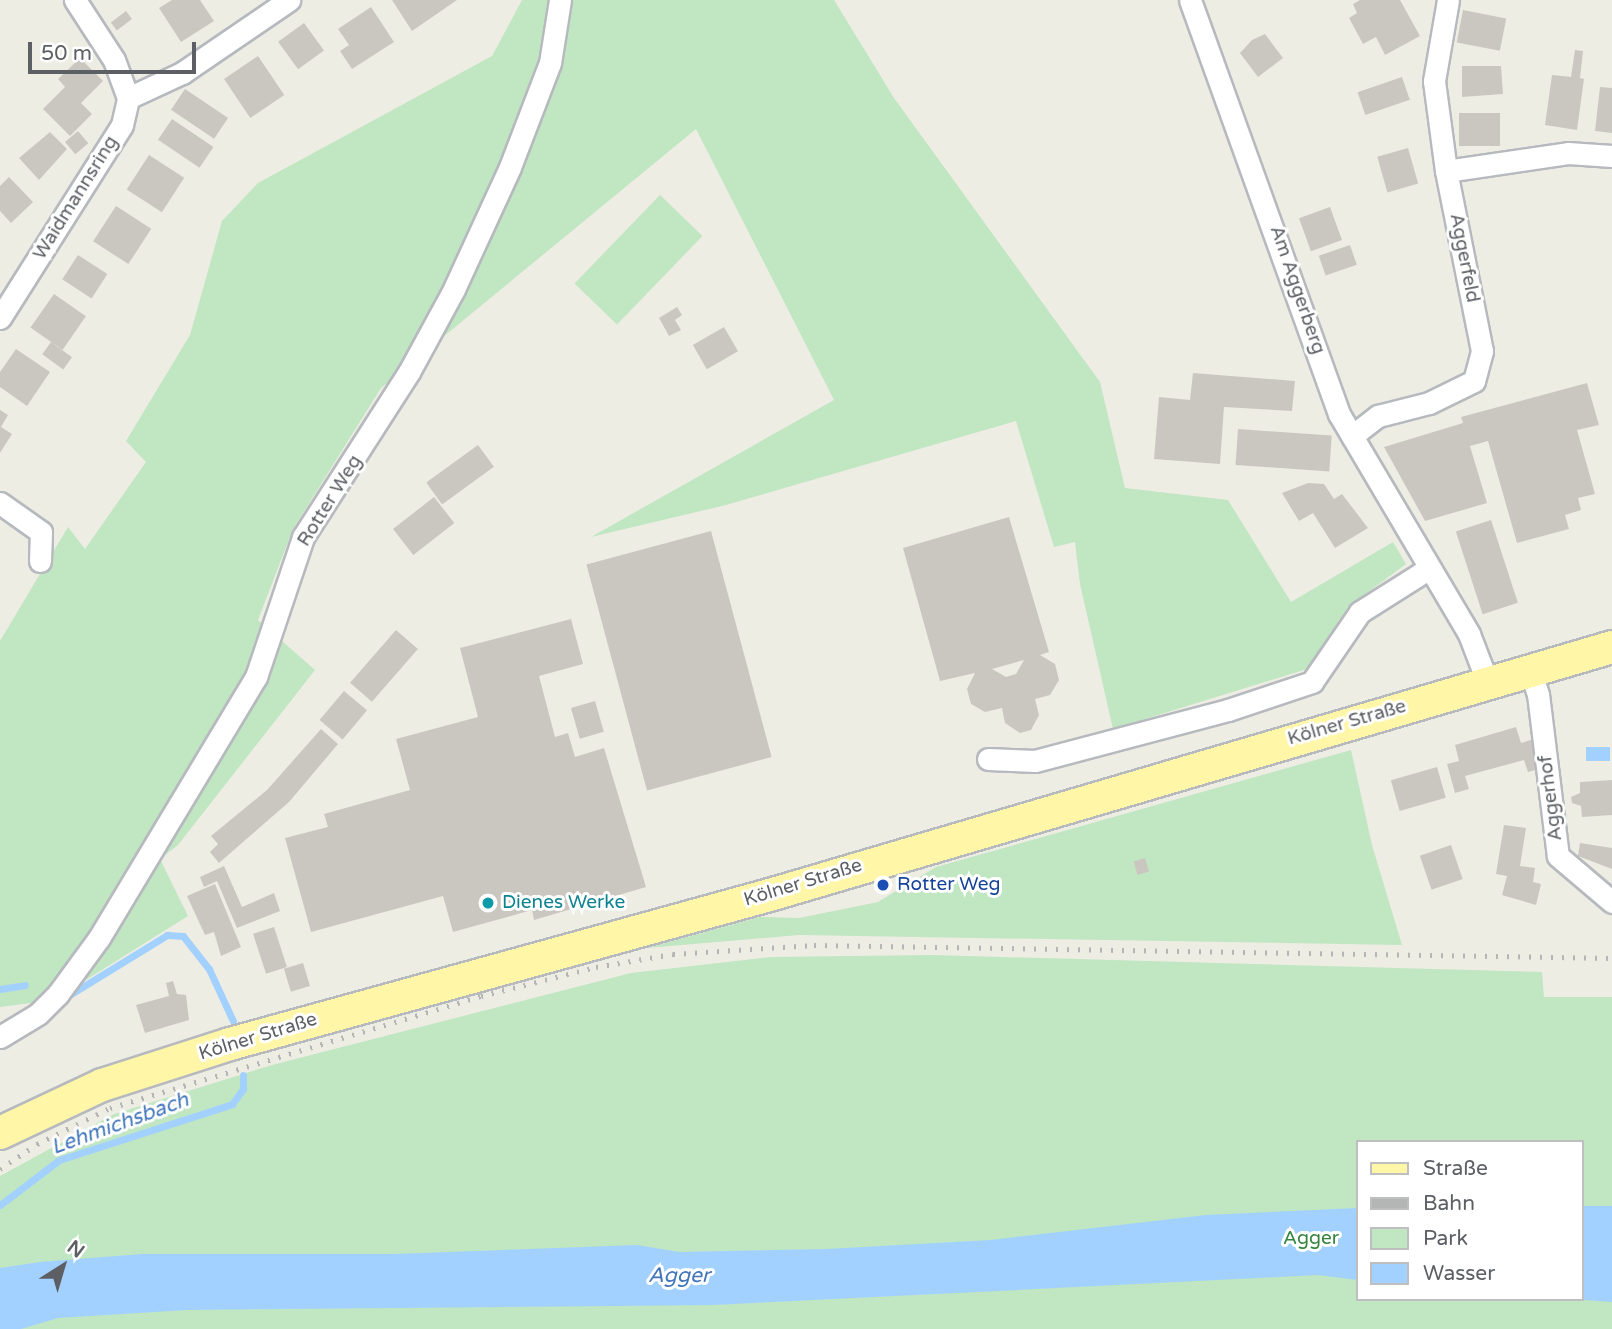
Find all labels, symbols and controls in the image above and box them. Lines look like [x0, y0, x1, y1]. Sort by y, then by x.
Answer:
scale bar [32, 28, 200, 72]
text: 50 m [41, 41, 92, 66]
street label: Waidmannsring [29, 132, 123, 264]
street label: Aggerfeld [1444, 212, 1484, 304]
street label: Am Aggerberg [1264, 223, 1330, 357]
street label: Rotter Weg [293, 451, 367, 551]
street label: Kölner Straße [1285, 695, 1409, 751]
street label: Aggerhof [1534, 754, 1568, 842]
street label: Kölner Straße [741, 854, 865, 912]
place label: Rotter Weg [897, 874, 1000, 896]
marker: Rotter Weg [875, 877, 891, 893]
place label: Dienes Werke [502, 892, 625, 914]
marker: Dienes Werke [480, 895, 496, 911]
street label: Kölner Straße [196, 1008, 320, 1066]
water label: Lehmichsbach [48, 1087, 192, 1161]
legend [1356, 1140, 1584, 1301]
text: Straße [1423, 1156, 1488, 1181]
text: Bahn [1423, 1191, 1475, 1216]
text: Park [1423, 1226, 1468, 1251]
park label: Agger [1283, 1228, 1339, 1250]
north arrow [28, 1231, 98, 1301]
text: N [63, 1236, 88, 1263]
text: Wasser [1423, 1261, 1495, 1286]
water label: Agger [648, 1263, 710, 1289]

